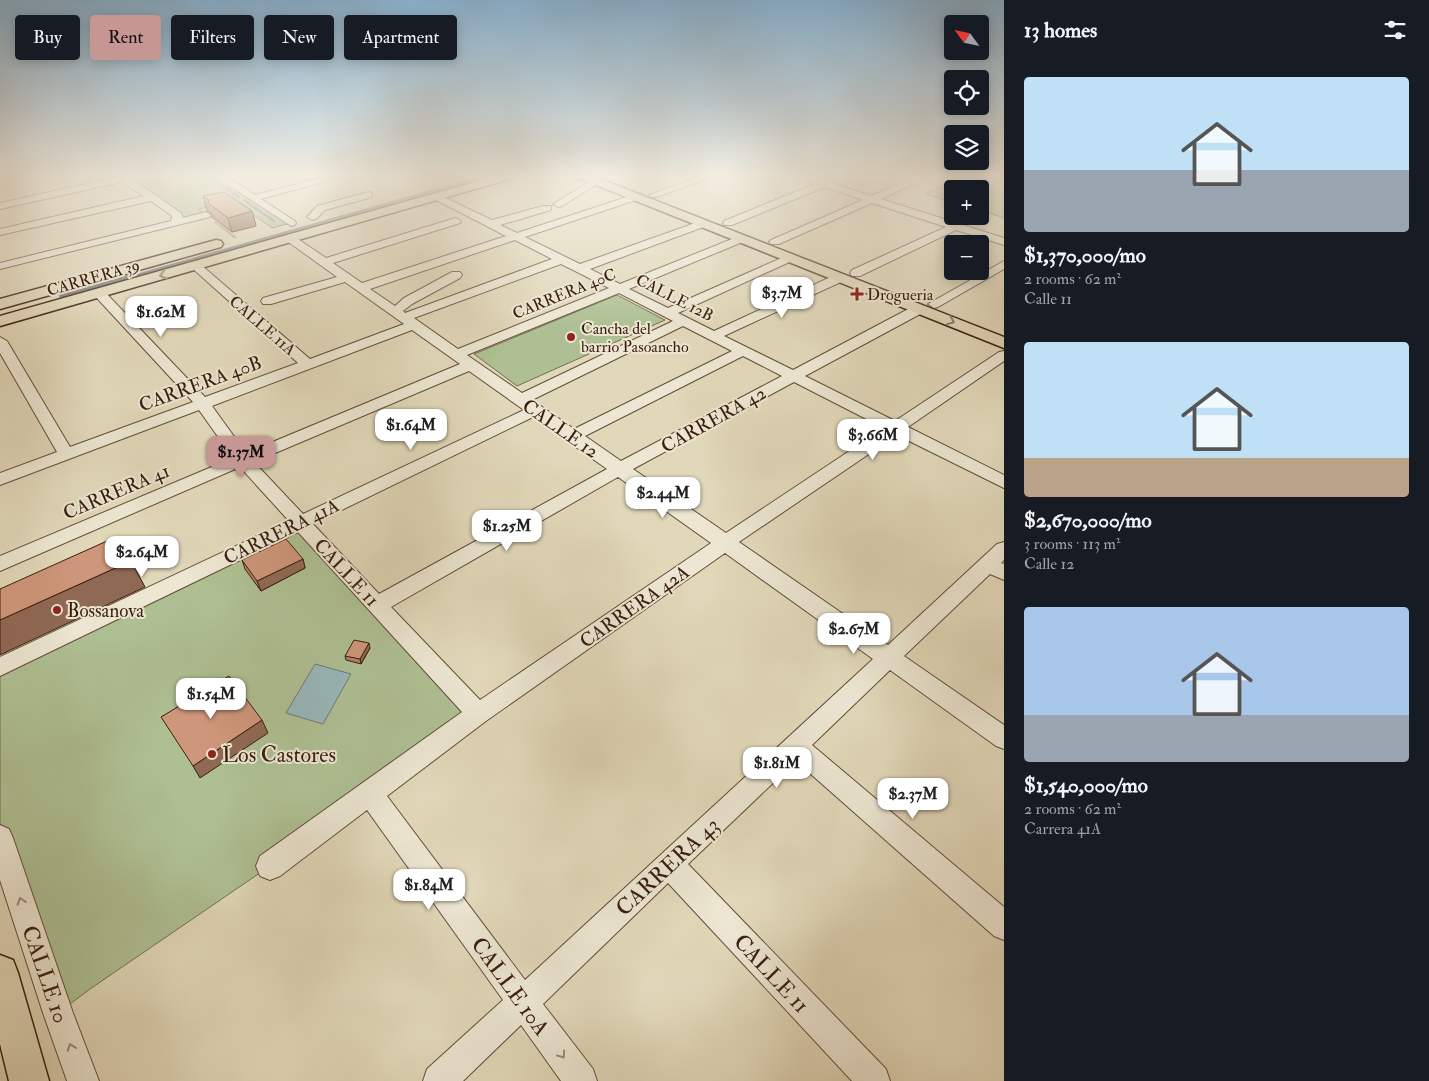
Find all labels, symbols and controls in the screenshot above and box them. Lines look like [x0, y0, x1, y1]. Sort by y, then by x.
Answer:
chip: Buy [15, 15, 80, 60]
chip: Rent [90, 15, 161, 60]
chip: Filters [171, 15, 254, 60]
chip: New [264, 15, 334, 60]
chip: Apartment [344, 15, 457, 60]
north arrow [944, 15, 989, 60]
map controls [944, 15, 989, 280]
icon: filters [1381, 16, 1409, 44]
text: 13 homes [1024, 17, 1097, 44]
button: locate [944, 70, 989, 115]
icon: home [1172, 109, 1262, 199]
button: layers [944, 125, 989, 170]
button: + [944, 180, 989, 225]
button: − [944, 235, 989, 280]
text: $1,370,000/mo [1024, 242, 1146, 269]
street label: CARRERA 39 [45, 255, 142, 301]
street label: CARRERA 40C [510, 264, 619, 324]
one-way arrow [160, 269, 168, 279]
text: 2 rooms · 62 m² [1024, 269, 1121, 289]
street label: CALLE 12B [632, 270, 717, 326]
pin: $3.7M [747, 276, 817, 319]
text: $3.7M [762, 283, 802, 303]
place label: Drogueria [867, 285, 934, 305]
marker: Drogueria [851, 288, 863, 300]
text: Calle 11 [1024, 289, 1072, 309]
street label: CALLE 11A [225, 291, 300, 360]
pin: $1.62M [120, 296, 202, 338]
text: $1.62M [136, 302, 186, 322]
one-way arrow [946, 316, 954, 326]
place label: Cancha del barrio Pasoancho [581, 319, 689, 357]
marker: Cancha del barrio Pasoancho [565, 331, 577, 343]
street label: CARRERA 40B [136, 351, 265, 417]
icon: home [1172, 374, 1262, 464]
street label: CARRERA 42 [657, 381, 770, 459]
street label: CALLE 12 [518, 394, 603, 464]
pin: $1.64M [370, 408, 452, 451]
text: $1.64M [386, 415, 436, 435]
pin: $3.66M [832, 418, 914, 461]
text: $3.66M [848, 425, 898, 445]
pin: $1.37M [200, 436, 282, 478]
text: $1.37M [218, 442, 264, 462]
street label: CARRERA 41 [59, 459, 173, 525]
pin: $2.44M [622, 476, 704, 519]
text: $2.44M [636, 483, 690, 503]
street label: CARRERA 41A [220, 494, 343, 570]
text: $2,670,000/mo [1024, 507, 1152, 534]
pin: $1.25M [466, 510, 548, 552]
text: $1.25M [483, 516, 531, 536]
street label: CALLE 11 [309, 533, 384, 612]
text: 3 rooms · 113 m² [1024, 534, 1120, 554]
pin: $2.64M [101, 536, 183, 578]
text: $2.64M [116, 542, 168, 562]
text: Calle 12 [1024, 554, 1074, 574]
street label: CARRERA 42A [575, 560, 694, 653]
place label: Bossanova [67, 599, 144, 623]
marker: Bossanova [51, 604, 63, 616]
pin: $2.67M [813, 612, 895, 655]
text: $2.67M [828, 619, 880, 639]
icon: home [1172, 639, 1262, 729]
pin: $1.54M [170, 678, 252, 720]
text: $1.54M [187, 684, 235, 704]
place label: Los Castores [222, 741, 336, 769]
pin: $1.81M [736, 746, 818, 789]
marker: Los Castores [206, 748, 218, 760]
text: $1.81M [754, 753, 800, 773]
text: $1,540,000/mo [1024, 772, 1148, 799]
pin: $2.37M [872, 778, 954, 820]
text: $2.37M [888, 784, 938, 804]
text: 2 rooms · 62 m² [1024, 799, 1121, 819]
street label: CARRERA 43 [610, 811, 726, 922]
text: Carrera 41A [1024, 819, 1101, 839]
pin: $1.84M [388, 868, 470, 911]
text: $1.84M [404, 875, 454, 895]
one-way arrow [17, 897, 27, 905]
street label: CALLE 10 [15, 922, 75, 1027]
street label: CALLE 11 [728, 928, 815, 1019]
street label: CALLE 10A [465, 932, 555, 1042]
one-way arrow [67, 1043, 77, 1052]
one-way arrow [556, 1049, 565, 1059]

